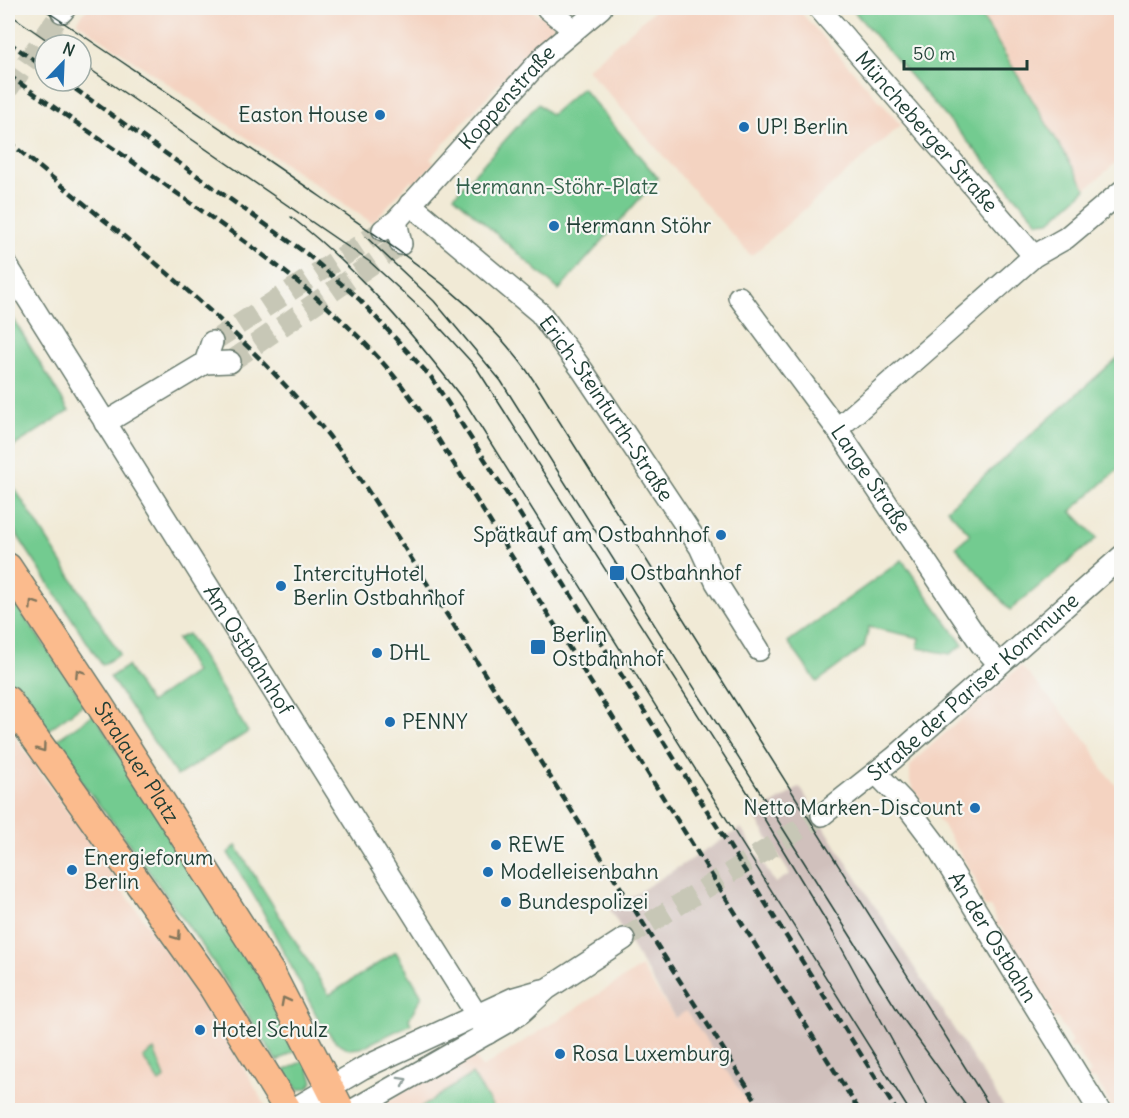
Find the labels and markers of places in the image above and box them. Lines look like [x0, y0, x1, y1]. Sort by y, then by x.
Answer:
place label: Easton House [238, 101, 368, 128]
marker: Easton House [373, 108, 387, 122]
place label: UP! Berlin [756, 113, 848, 140]
marker: UP! Berlin [737, 120, 751, 134]
place label: Hermann Stöhr [566, 212, 712, 239]
marker: Hermann Stöhr [547, 219, 561, 233]
place label: Spätkauf am Ostbahnhof [473, 521, 710, 548]
marker: Spätkauf am Ostbahnhof [714, 528, 728, 542]
place label: Ostbahnhof [630, 559, 743, 586]
place label: IntercityHotel Berlin Ostbahnhof [293, 560, 466, 611]
marker: Ostbahnhof [608, 564, 626, 582]
marker: IntercityHotel Berlin Ostbahnhof [274, 579, 288, 593]
place label: Berlin Ostbahnhof [552, 621, 665, 672]
marker: Berlin Ostbahnhof [529, 638, 547, 656]
place label: DHL [389, 639, 430, 666]
marker: DHL [370, 646, 384, 660]
place label: PENNY [402, 708, 468, 735]
marker: PENNY [383, 715, 397, 729]
place label: Netto Marken-Discount [743, 794, 963, 821]
marker: Netto Marken-Discount [968, 801, 982, 815]
place label: REWE [508, 831, 565, 858]
marker: REWE [489, 838, 503, 852]
place label: Energieforum Berlin [84, 844, 213, 895]
place label: Modelleisenbahn [500, 858, 659, 885]
marker: Energieforum Berlin [65, 863, 79, 877]
marker: Modelleisenbahn [481, 865, 495, 879]
place label: Bundespolizei [518, 888, 648, 915]
marker: Bundespolizei [499, 895, 513, 909]
place label: Hotel Schulz [212, 1016, 328, 1043]
marker: Hotel Schulz [193, 1023, 207, 1037]
place label: Rosa Luxemburg [572, 1040, 730, 1067]
marker: Rosa Luxemburg [553, 1047, 567, 1061]

